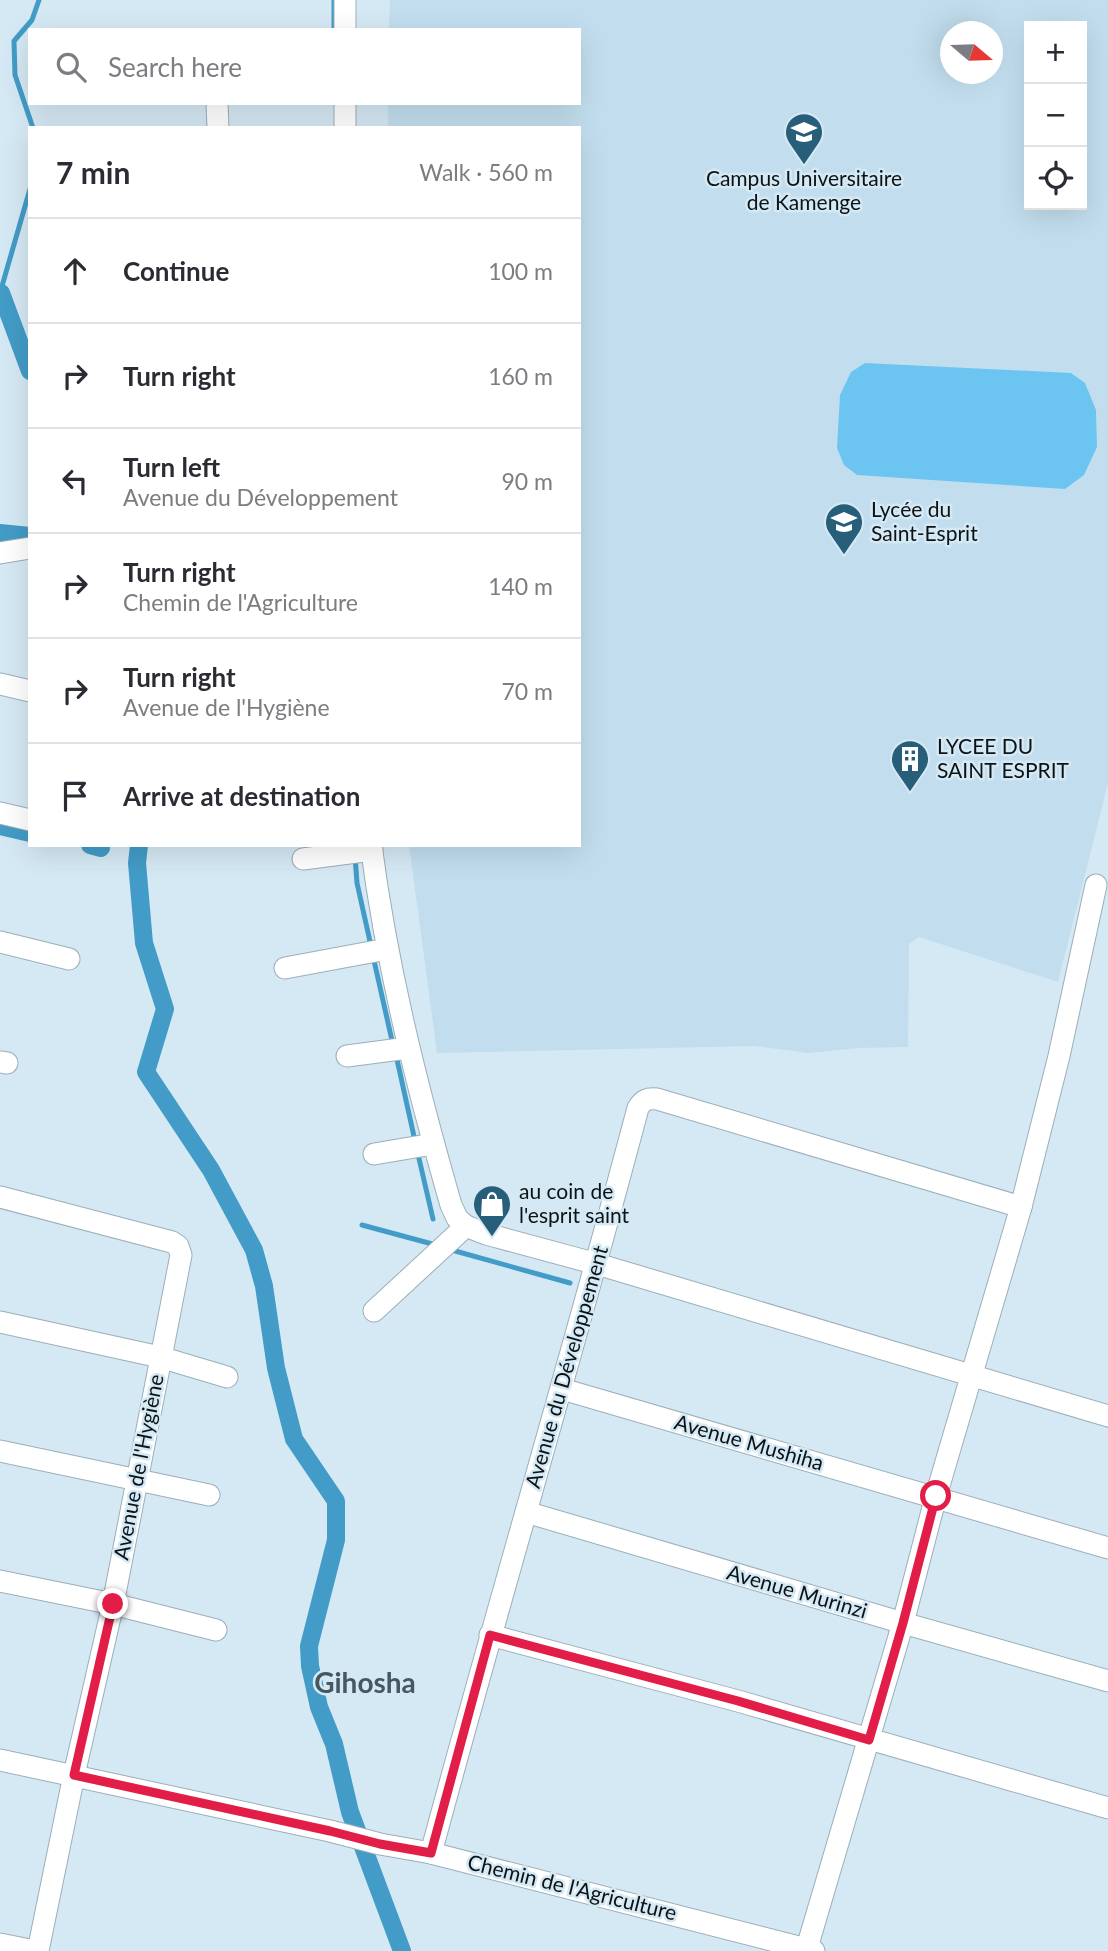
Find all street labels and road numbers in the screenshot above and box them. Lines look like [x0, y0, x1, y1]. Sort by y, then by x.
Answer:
street label: Avenue du Développement [519, 1242, 612, 1491]
street label: Avenue de l'Hygiène [107, 1372, 168, 1562]
street label: Avenue Mushiha [672, 1408, 827, 1475]
street label: Avenue Murinzi [724, 1559, 870, 1623]
street label: Chemin de l'Agriculture [465, 1848, 679, 1925]

